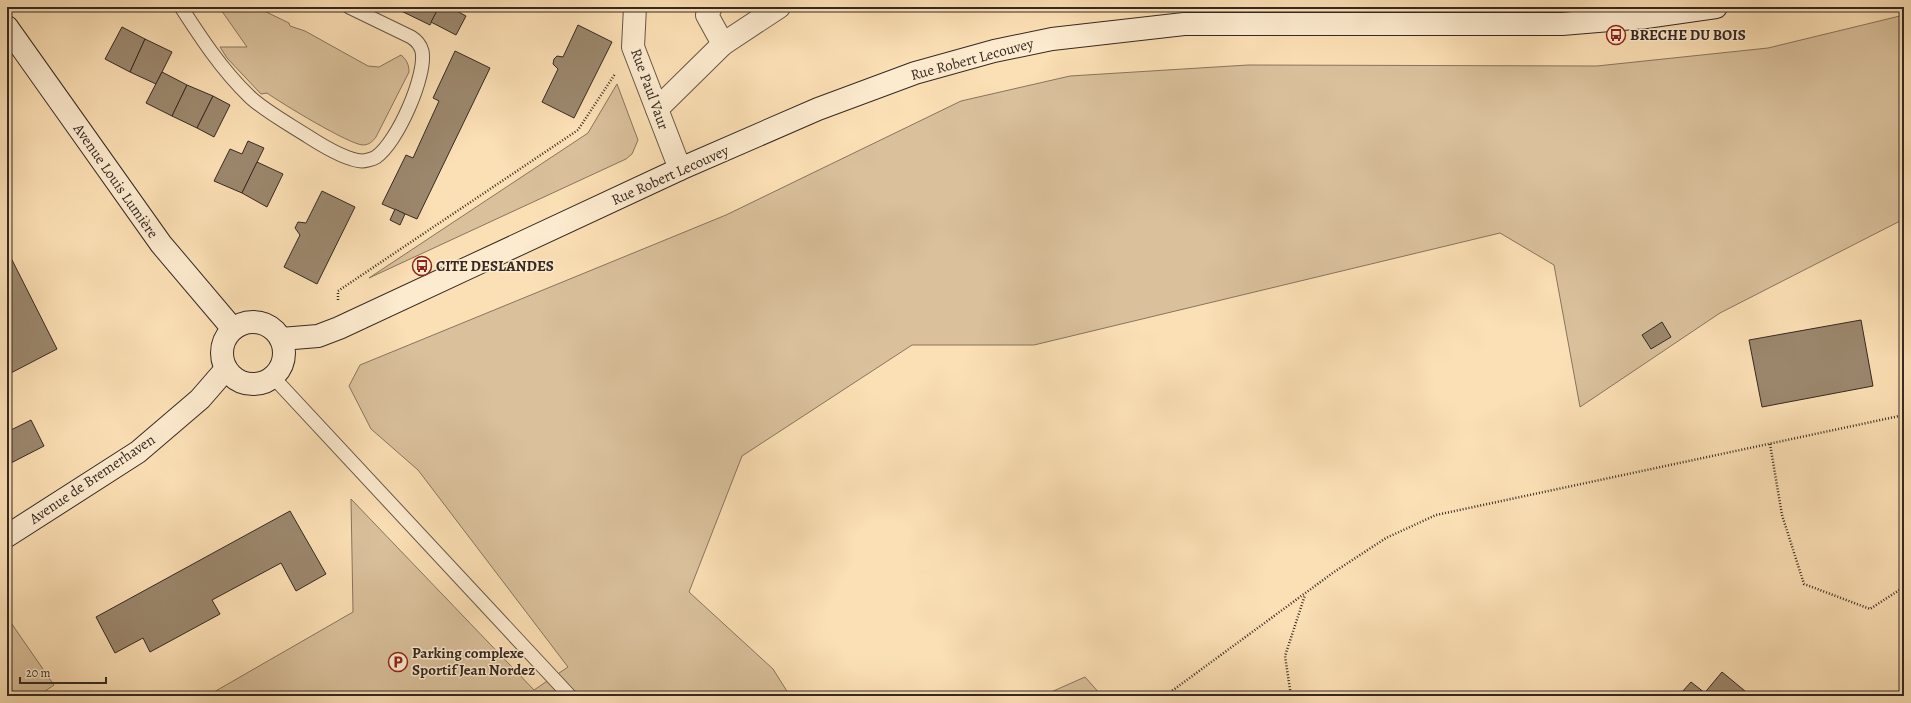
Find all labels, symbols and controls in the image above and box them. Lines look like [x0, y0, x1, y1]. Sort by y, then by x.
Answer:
bus stop icon: BRECHE DU BOIS [1605, 24, 1627, 46]
place label: BRECHE DU BOIS [1630, 25, 1746, 45]
street label: Rue Robert Lecouvey [908, 33, 1036, 85]
street label: Rue Paul Vaur [626, 46, 674, 133]
street label: Avenue Louis Lumière [68, 119, 163, 242]
street label: Rue Robert Lecouvey [608, 140, 732, 210]
bus stop icon: CITE DESLANDES [411, 255, 433, 277]
place label: CITE DESLANDES [436, 256, 554, 276]
street label: Avenue de Bremerhaven [24, 429, 159, 529]
place label: Parking complexe Sportif Jean Nordez [412, 643, 535, 680]
parking icon: Parking complexe Sportif Jean Nordez [387, 651, 409, 673]
scale bar [20, 659, 106, 685]
text: 20 m [26, 665, 50, 681]

